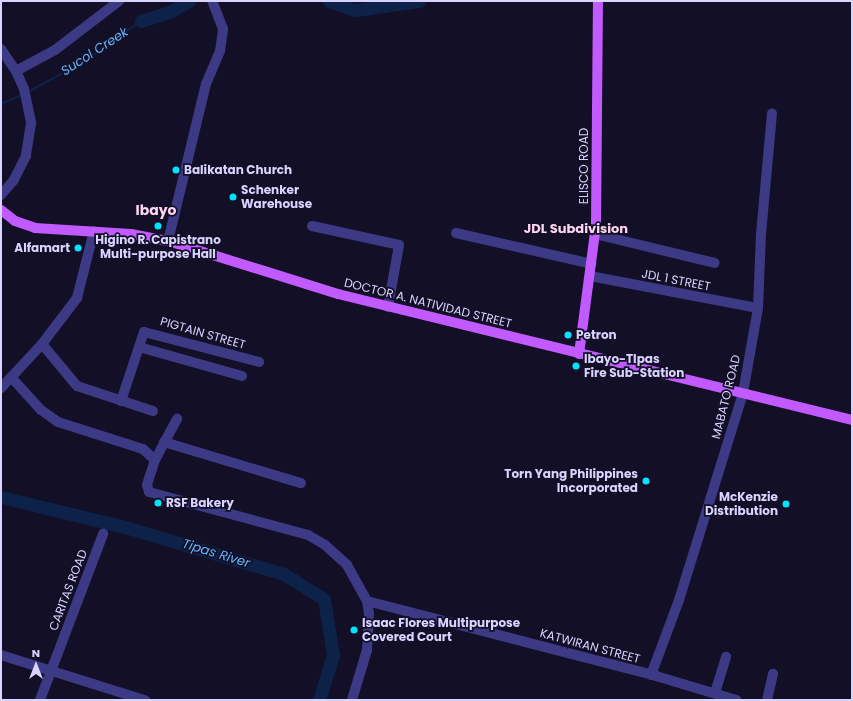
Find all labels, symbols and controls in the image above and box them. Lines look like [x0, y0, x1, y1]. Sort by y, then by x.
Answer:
water label: Sucol Creek [59, 25, 131, 79]
street label: ELISCO ROAD [577, 128, 591, 204]
place label: Balikatan Church [184, 163, 292, 177]
marker: Balikatan Church [171, 165, 181, 175]
place label: Schenker Warehouse [241, 183, 312, 211]
marker: Schenker Warehouse [228, 192, 238, 202]
district label: Ibayo [136, 202, 176, 218]
marker: Higino R. Capistrano Multi-purpose Hall [153, 221, 163, 231]
district label: JDL Subdivision [524, 221, 628, 237]
place label: Higino R. Capistrano Multi-purpose Hall [95, 233, 221, 261]
place label: Alfamart [14, 241, 70, 255]
marker: Alfamart [73, 243, 83, 253]
street label: JDL 1 STREET [640, 266, 712, 294]
street label: DOCTOR A. NATIVIDAD STREET [343, 275, 513, 331]
street label: PIGTAIN STREET [159, 314, 247, 352]
place label: Petron [576, 328, 617, 342]
marker: Petron [563, 330, 573, 340]
place label: Ibayo-TIpas Fire Sub-Station [584, 352, 684, 380]
street label: MABATO ROAD [709, 353, 743, 441]
marker: Ibayo-TIpas Fire Sub-Station [571, 361, 581, 371]
place label: Torn Yang Philippines Incorporated [504, 467, 638, 495]
marker: Torn Yang Philippines Incorporated [641, 476, 651, 486]
place label: McKenzie Distribution [705, 490, 778, 518]
place label: RSF Bakery [166, 496, 234, 510]
marker: RSF Bakery [153, 498, 163, 508]
marker: McKenzie Distribution [781, 499, 791, 509]
water label: Tipas River [180, 536, 252, 572]
street label: CARITAS ROAD [46, 547, 90, 633]
place label: Isaac Flores Multipurpose Covered Court [362, 616, 520, 644]
marker: Isaac Flores Multipurpose Covered Court [349, 625, 359, 635]
street label: KATWIRAN STREET [538, 626, 642, 666]
north arrow [16, 645, 56, 685]
text: N [32, 645, 40, 661]

